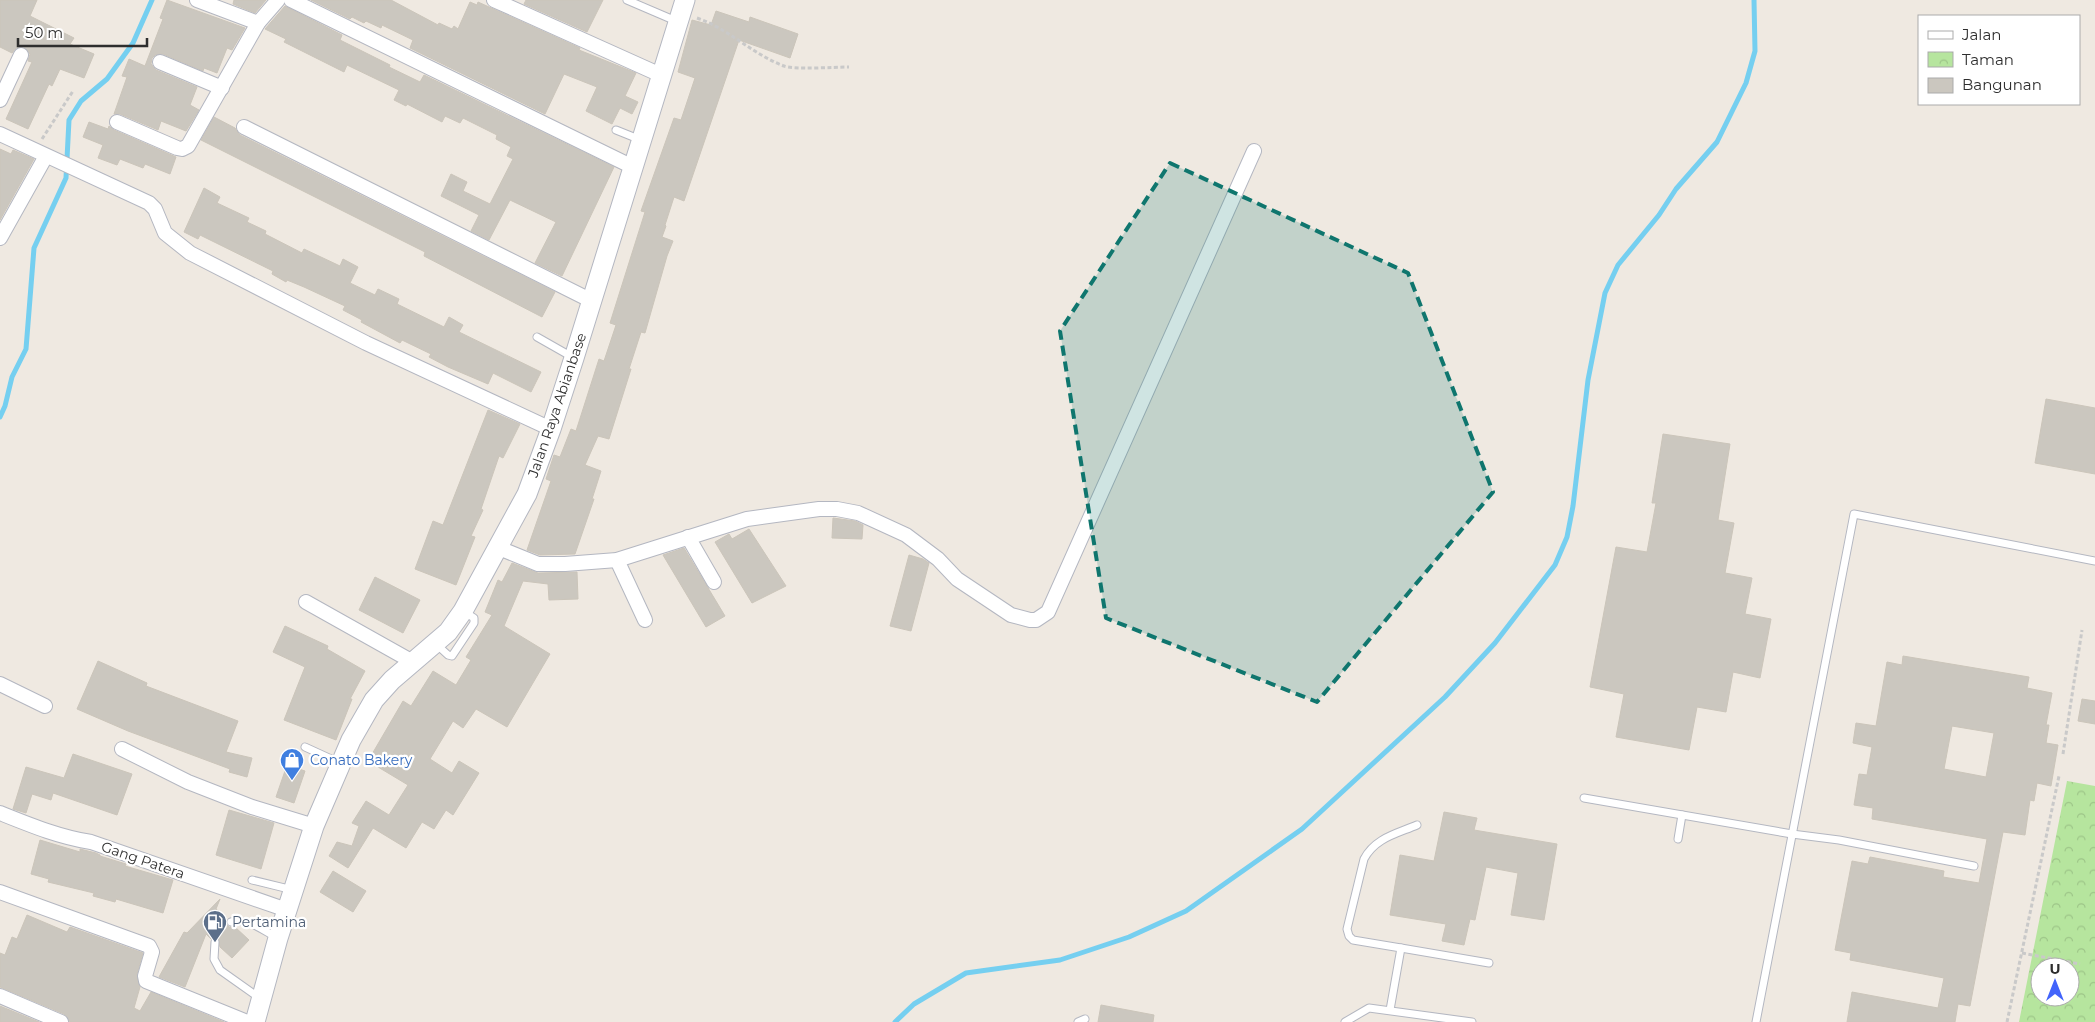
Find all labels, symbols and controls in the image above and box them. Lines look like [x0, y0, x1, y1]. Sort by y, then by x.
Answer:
scale bar [18, 15, 146, 47]
legend [1918, 15, 2080, 105]
text: 50 m [25, 23, 63, 42]
text: Jalan [1961, 25, 2001, 44]
text: Taman [1962, 50, 2014, 69]
text: Bangunan [1962, 75, 2042, 94]
street label: Jalan Raya Abianbase [523, 330, 590, 481]
shop icon: Conato Bakery [279, 747, 305, 781]
place label: Conato Bakery [310, 751, 413, 769]
street label: Gang Patera [99, 837, 187, 883]
fuel station icon: Pertamina [202, 909, 228, 943]
place label: Pertamina [232, 913, 306, 931]
north arrow [2030, 957, 2080, 1007]
text: U [2049, 960, 2061, 978]

